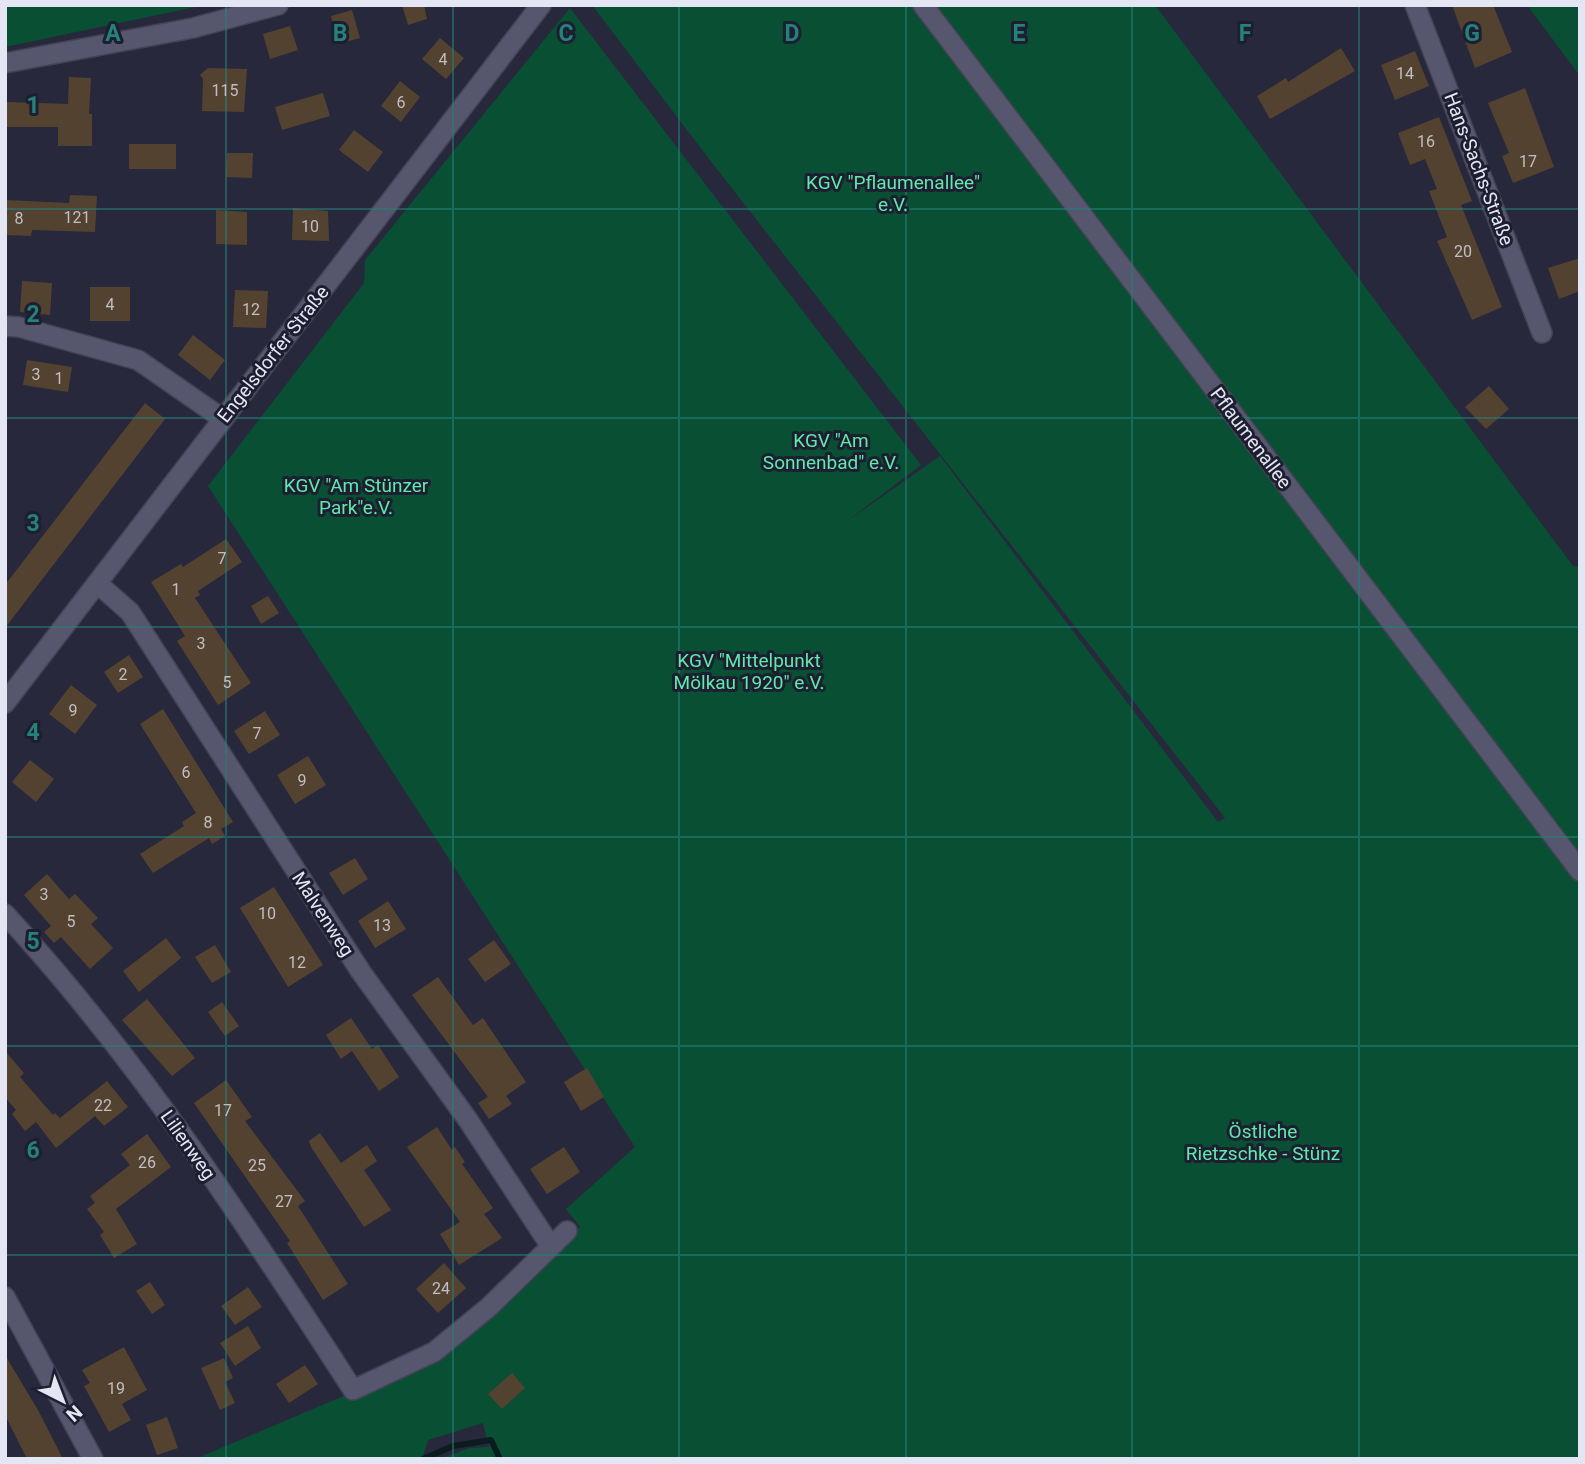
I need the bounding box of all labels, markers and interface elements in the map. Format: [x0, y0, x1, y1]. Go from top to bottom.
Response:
text: A [105, 20, 121, 47]
text: B [333, 20, 347, 47]
text: C [558, 20, 574, 47]
text: D [785, 20, 799, 47]
text: E [1013, 20, 1026, 47]
text: F [1239, 20, 1252, 47]
text: G [1464, 20, 1480, 47]
house number: 4 [439, 50, 448, 69]
house number: 14 [1396, 64, 1414, 83]
house number: 115 [212, 81, 238, 100]
street label: Hans-Sachs-Straße [1439, 89, 1519, 249]
text: 1 [26, 92, 40, 119]
house number: 6 [397, 93, 406, 112]
house number: 16 [1417, 132, 1435, 151]
house number: 17 [1519, 152, 1537, 171]
park label: KGV "Pflaumenallee" e.V. [806, 171, 980, 216]
house number: 121 [64, 208, 90, 227]
house number: 8 [15, 209, 24, 228]
house number: 10 [301, 217, 319, 236]
house number: 20 [1454, 242, 1472, 261]
street label: Engelsdorfer Straße [212, 281, 334, 427]
house number: 4 [106, 295, 115, 314]
house number: 12 [242, 300, 260, 319]
text: 2 [26, 301, 40, 328]
house number: 3 [32, 365, 41, 384]
house number: 1 [55, 369, 64, 388]
street label: Pflaumenallee [1206, 383, 1296, 493]
park label: KGV "Am Sonnenbad" e.V. [763, 429, 899, 474]
park label: KGV "Am Stünzer Park"e.V. [284, 474, 429, 519]
text: 3 [26, 510, 40, 537]
house number: 7 [218, 549, 227, 568]
house number: 1 [172, 580, 181, 599]
house number: 3 [197, 634, 206, 653]
park label: KGV "Mittelpunkt Mölkau 1920" e.V. [674, 649, 824, 694]
house number: 2 [119, 665, 128, 684]
house number: 5 [223, 673, 232, 692]
house number: 9 [69, 701, 78, 720]
text: 4 [26, 719, 40, 746]
house number: 7 [253, 724, 262, 743]
house number: 6 [182, 763, 191, 782]
house number: 9 [298, 771, 307, 790]
house number: 8 [204, 813, 213, 832]
street label: Malvenweg [287, 867, 359, 961]
house number: 3 [40, 885, 49, 904]
house number: 10 [258, 904, 276, 923]
house number: 5 [67, 912, 76, 931]
house number: 13 [373, 916, 391, 935]
text: 5 [26, 928, 40, 955]
house number: 12 [288, 953, 306, 972]
house number: 22 [94, 1096, 112, 1115]
house number: 17 [214, 1101, 232, 1120]
street label: Lilienweg [156, 1106, 220, 1184]
park label: Östliche Rietzschke - Stünz [1186, 1120, 1340, 1165]
text: 6 [26, 1137, 40, 1164]
house number: 26 [138, 1153, 156, 1172]
house number: 25 [248, 1156, 266, 1175]
house number: 27 [275, 1192, 293, 1211]
house number: 24 [432, 1279, 450, 1298]
north arrow [28, 1366, 98, 1436]
house number: 19 [107, 1379, 125, 1398]
text: N [61, 1400, 87, 1426]

